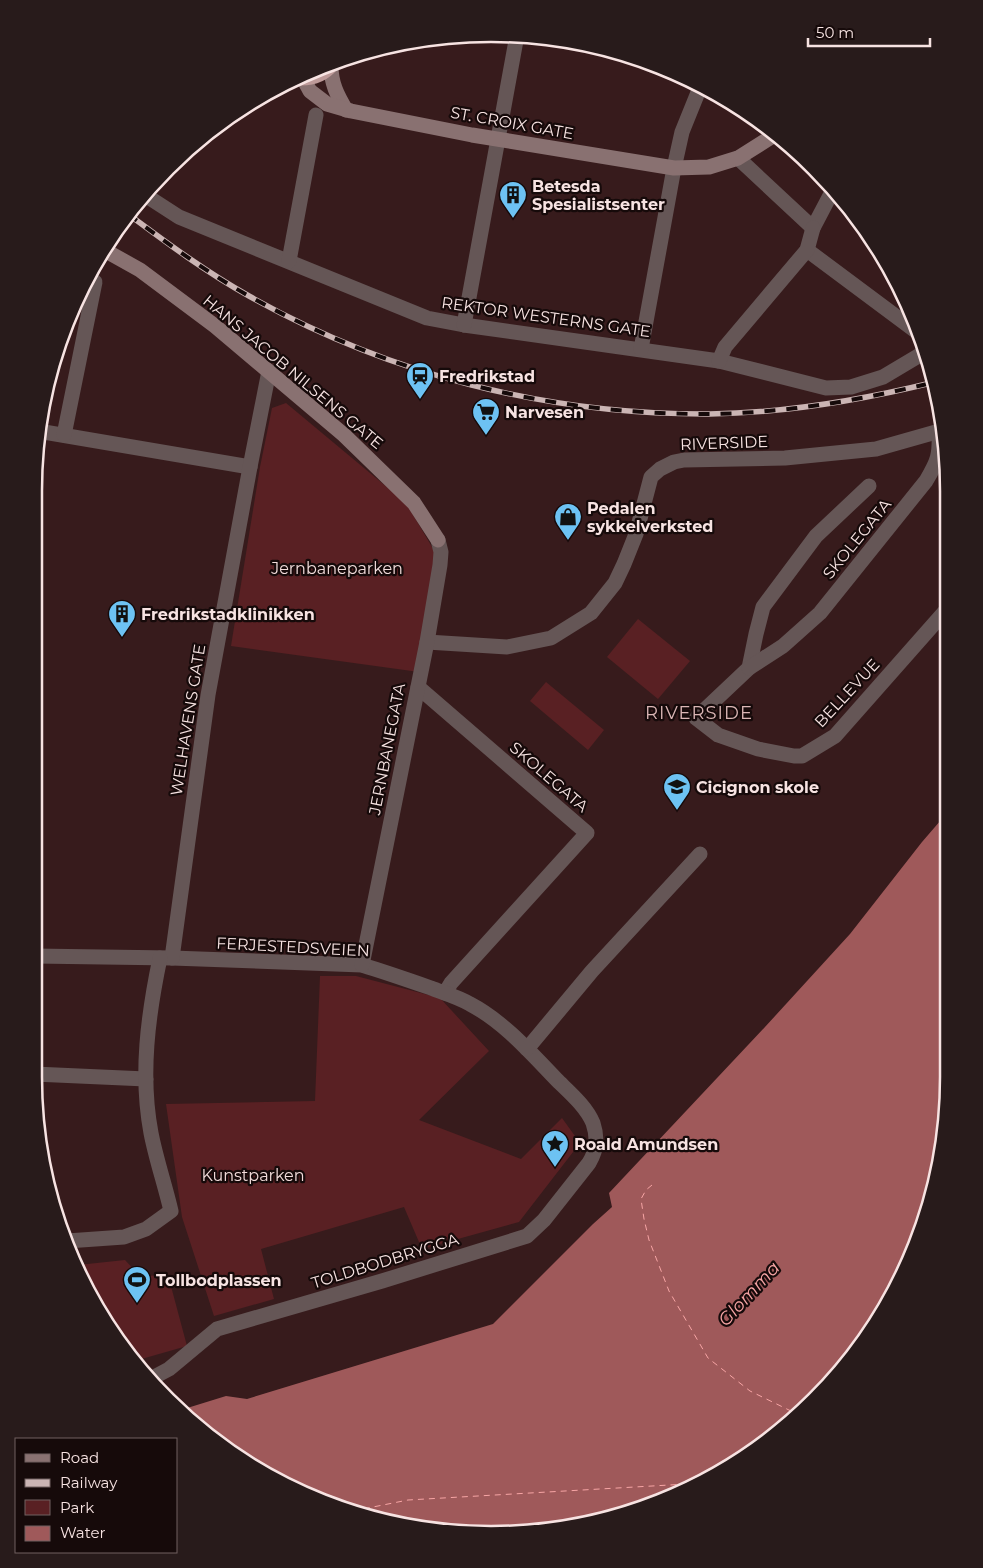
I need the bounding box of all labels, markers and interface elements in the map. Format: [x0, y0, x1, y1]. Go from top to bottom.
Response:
scale bar [808, 15, 930, 47]
text: 50 m [816, 23, 854, 42]
street label: ST. CROIX GATE [449, 103, 575, 143]
place label: Betesda Spesialistsenter [532, 177, 665, 214]
building icon: Betesda Spesialistsenter [498, 180, 528, 219]
street label: HANS JACOB NILSENS GATE [199, 291, 387, 453]
street label: REKTOR WESTERNS GATE [440, 293, 652, 341]
station icon: Fredrikstad [405, 361, 435, 400]
place label: Fredrikstad [439, 367, 535, 386]
supermarket icon: Narvesen [471, 397, 501, 436]
place label: Narvesen [505, 403, 584, 422]
street label: RIVERSIDE [680, 432, 768, 454]
street label: SKOLEGATA [819, 495, 895, 583]
place label: Pedalen sykkelverksted [587, 499, 713, 536]
shop icon: Pedalen sykkelverksted [553, 502, 583, 541]
park label: Jernbaneparken [270, 559, 403, 578]
building icon: Fredrikstadklinikken [107, 599, 137, 638]
place label: Fredrikstadklinikken [141, 605, 315, 624]
street label: WELHAVENS GATE [167, 643, 209, 797]
street label: BELLEVUE [810, 655, 884, 731]
street label: JERNBANEGATA [365, 681, 409, 817]
district label: RIVERSIDE [645, 702, 753, 724]
street label: SKOLEGATA [506, 738, 592, 816]
school or university icon: Cicignon skole [662, 772, 692, 811]
place label: Cicignon skole [696, 778, 819, 797]
street label: FERJESTEDSVEIEN [216, 933, 370, 961]
place icon: Roald Amundsen [540, 1129, 570, 1168]
place label: Roald Amundsen [574, 1135, 718, 1154]
park label: Kunstparken [201, 1166, 305, 1185]
street label: TOLDBODBRYGGA [309, 1229, 462, 1292]
water label: Glomma [714, 1257, 784, 1331]
sports icon: Tollbodplassen [122, 1265, 152, 1304]
place label: Tollbodplassen [156, 1271, 282, 1290]
legend [15, 1438, 178, 1553]
text: Road [60, 1448, 99, 1467]
text: Railway [60, 1473, 118, 1492]
text: Park [60, 1498, 94, 1517]
text: Water [60, 1523, 106, 1542]

